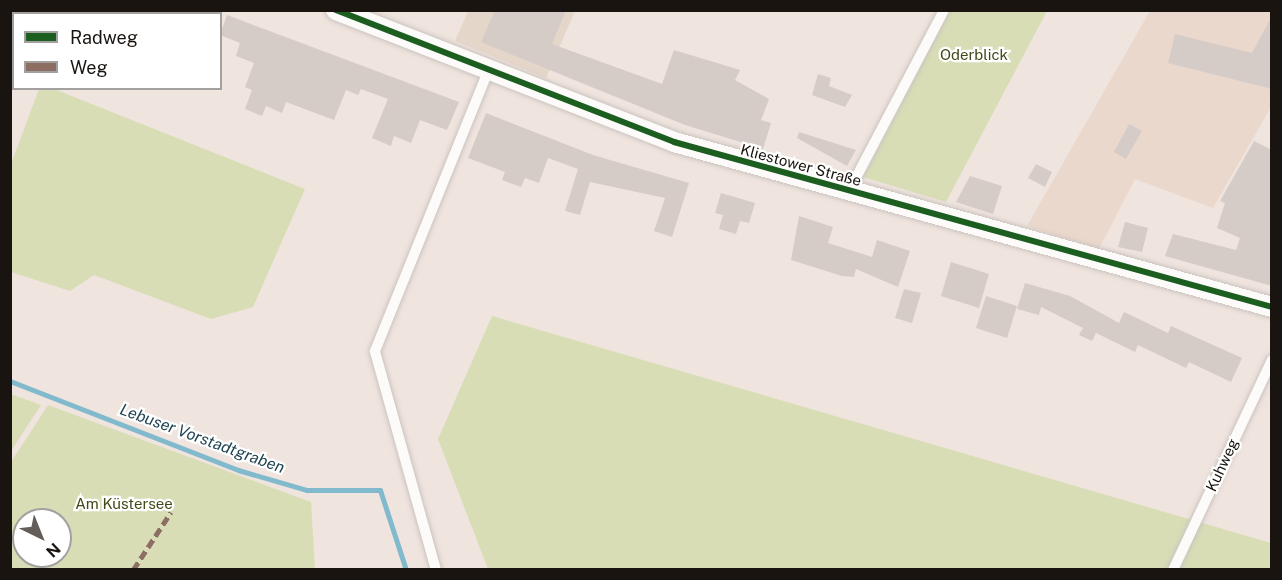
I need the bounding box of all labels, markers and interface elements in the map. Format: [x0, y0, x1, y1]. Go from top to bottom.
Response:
legend [12, 12, 222, 90]
text: Radweg [70, 27, 138, 48]
park label: Oderblick [940, 46, 1008, 64]
text: Weg [70, 57, 108, 78]
street label: Kliestower Straße [738, 140, 864, 190]
water label: Lebuser Vorstadtgraben [117, 400, 287, 478]
street label: Kuhweg [1202, 436, 1242, 494]
park label: Am Küstersee [75, 495, 173, 513]
north arrow [12, 508, 72, 568]
text: N [42, 539, 64, 561]

